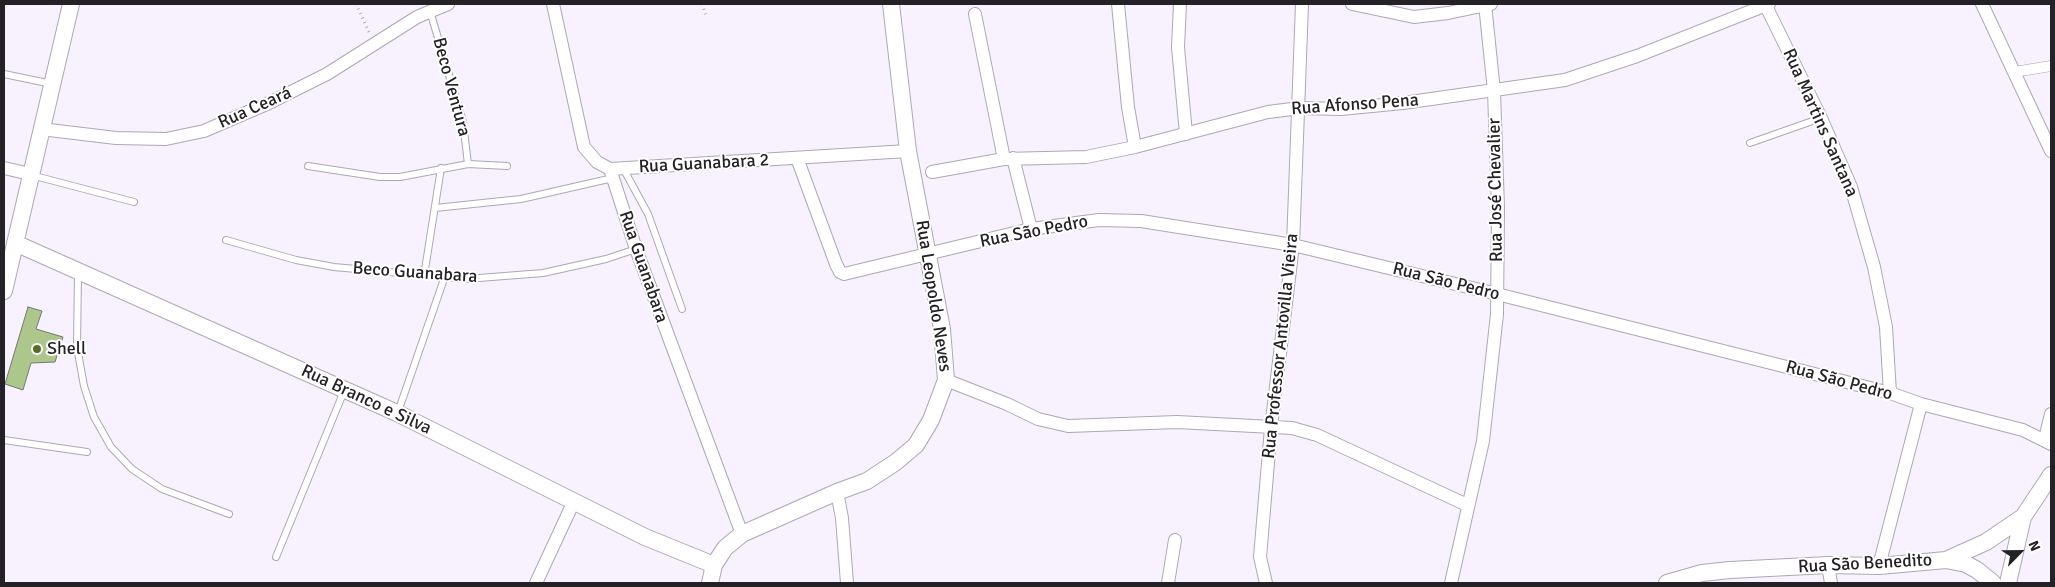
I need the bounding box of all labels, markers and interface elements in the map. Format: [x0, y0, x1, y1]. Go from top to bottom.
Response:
street label: Beco Ventura [427, 35, 475, 139]
street label: Rua Martins Santana [1778, 45, 1862, 201]
street label: Rua Ceará [215, 82, 295, 134]
street label: Rua Afonso Pena [1290, 90, 1420, 120]
street label: Rua José Chevalier [1484, 118, 1508, 262]
street label: Rua Guanabara 2 [638, 150, 770, 178]
street label: Rua Guanabara [614, 208, 672, 326]
street label: Rua São Pedro [978, 211, 1090, 253]
street label: Rua Leopoldo Neves [910, 219, 956, 373]
street label: Rua Professor Antovilla Vieira [1258, 232, 1304, 460]
street label: Beco Guanabara [352, 258, 478, 288]
street label: Rua São Pedro [1390, 258, 1502, 306]
place label: Shell [47, 338, 86, 360]
marker: Shell [31, 343, 43, 355]
street label: Rua São Pedro [1783, 356, 1895, 406]
street label: Rua Branco e Silva [297, 360, 435, 440]
north arrow [1995, 527, 2045, 577]
text: N [2025, 538, 2044, 554]
street label: Rua São Benedito [1797, 550, 1933, 578]

